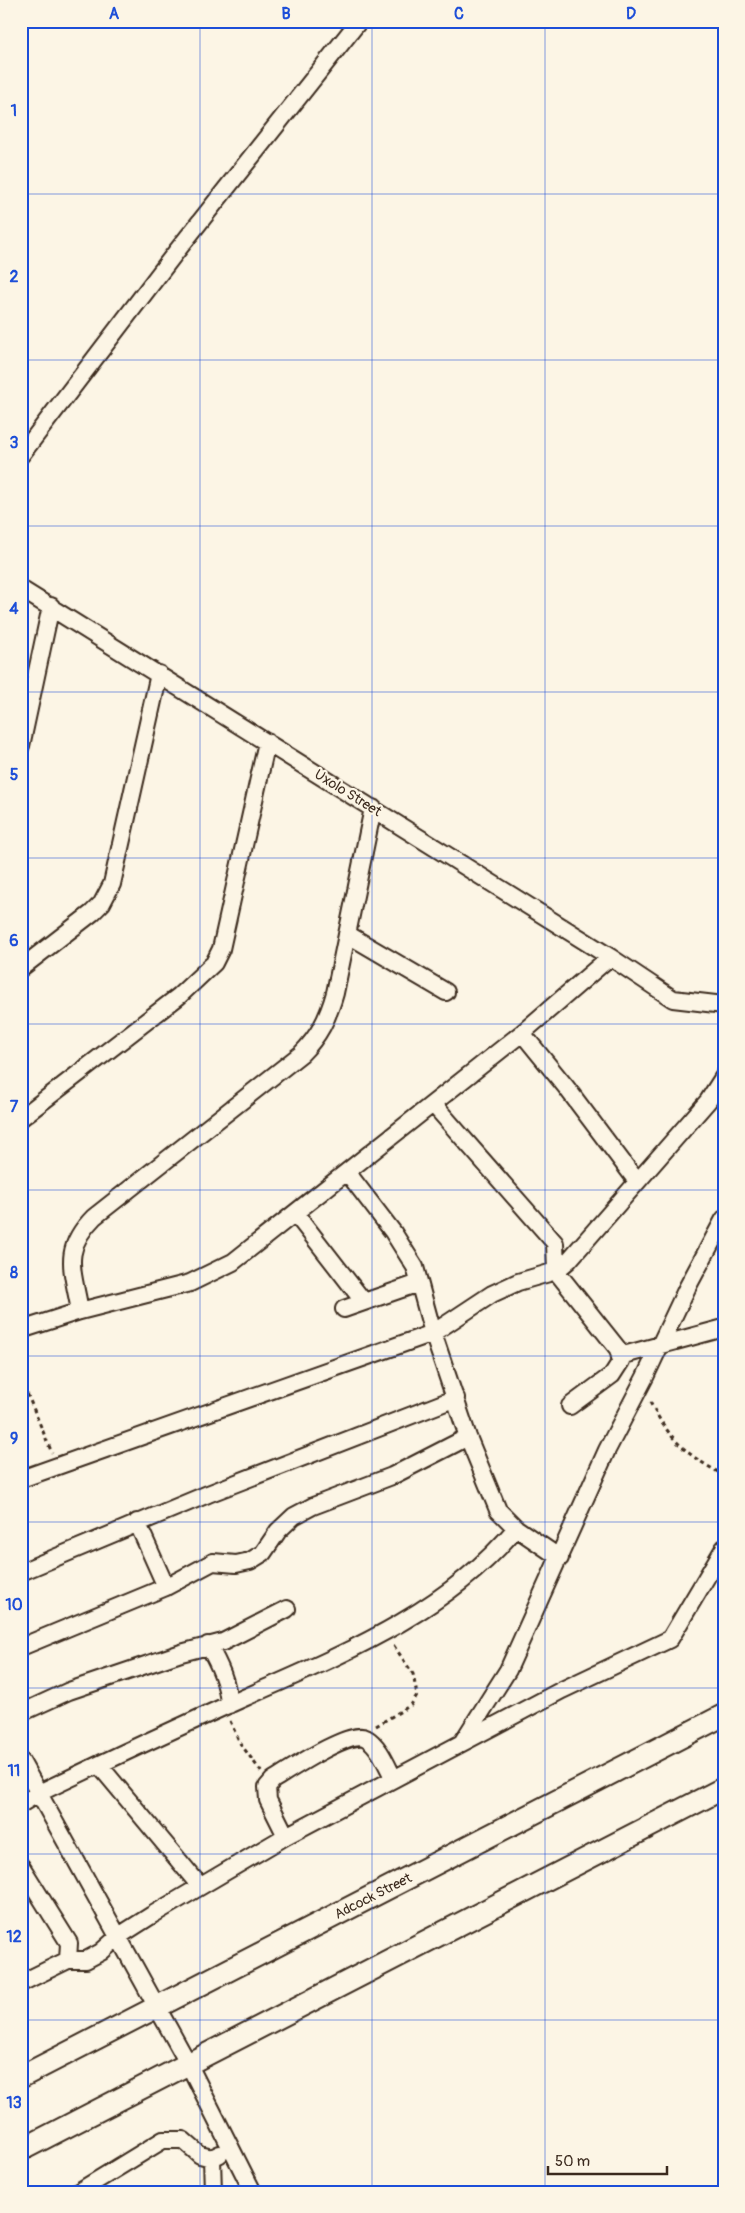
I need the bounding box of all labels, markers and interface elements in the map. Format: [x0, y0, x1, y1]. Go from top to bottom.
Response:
text: A [109, 4, 120, 24]
text: B [281, 4, 291, 24]
text: C [454, 4, 464, 24]
text: D [626, 4, 636, 24]
text: 1 [11, 101, 17, 121]
text: 2 [10, 267, 19, 287]
text: 3 [10, 433, 19, 453]
text: 4 [9, 599, 19, 619]
text: 5 [10, 765, 19, 785]
street label: Uxolo Street [311, 766, 385, 820]
text: 6 [9, 931, 19, 951]
text: 7 [10, 1097, 19, 1117]
text: 8 [10, 1263, 18, 1283]
text: 9 [10, 1429, 18, 1449]
text: 10 [5, 1595, 23, 1615]
text: 11 [8, 1761, 20, 1781]
street label: Adcock Street [331, 1869, 415, 1923]
text: 12 [6, 1927, 22, 1947]
text: 13 [6, 2093, 22, 2113]
scale bar [548, 2143, 666, 2175]
text: 50 m [555, 2152, 590, 2171]

